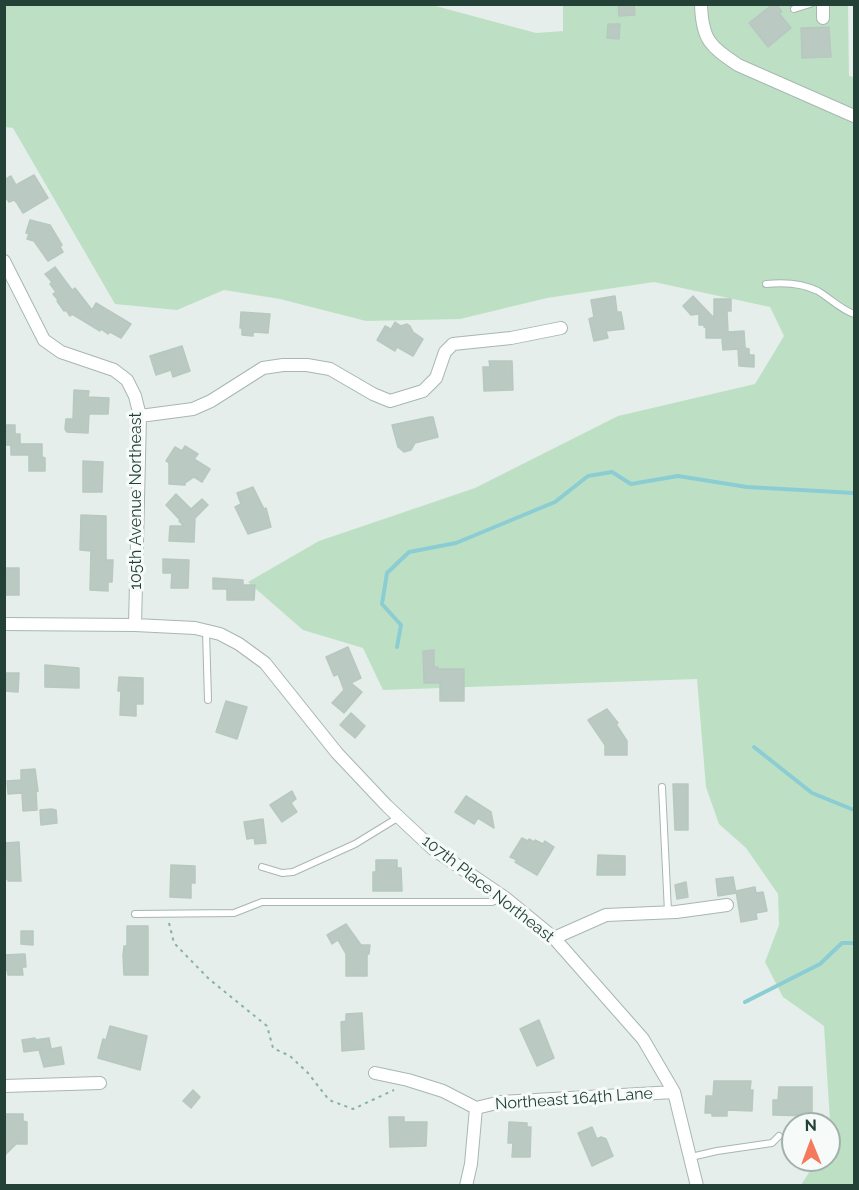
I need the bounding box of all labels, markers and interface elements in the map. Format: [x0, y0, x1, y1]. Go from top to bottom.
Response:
street label: 105th Avenue Northeast [126, 412, 146, 590]
street label: 107th Place Northeast [418, 831, 558, 947]
street label: Northeast 164th Lane [494, 1084, 654, 1114]
north arrow [781, 1112, 841, 1172]
text: N [804, 1116, 817, 1135]

